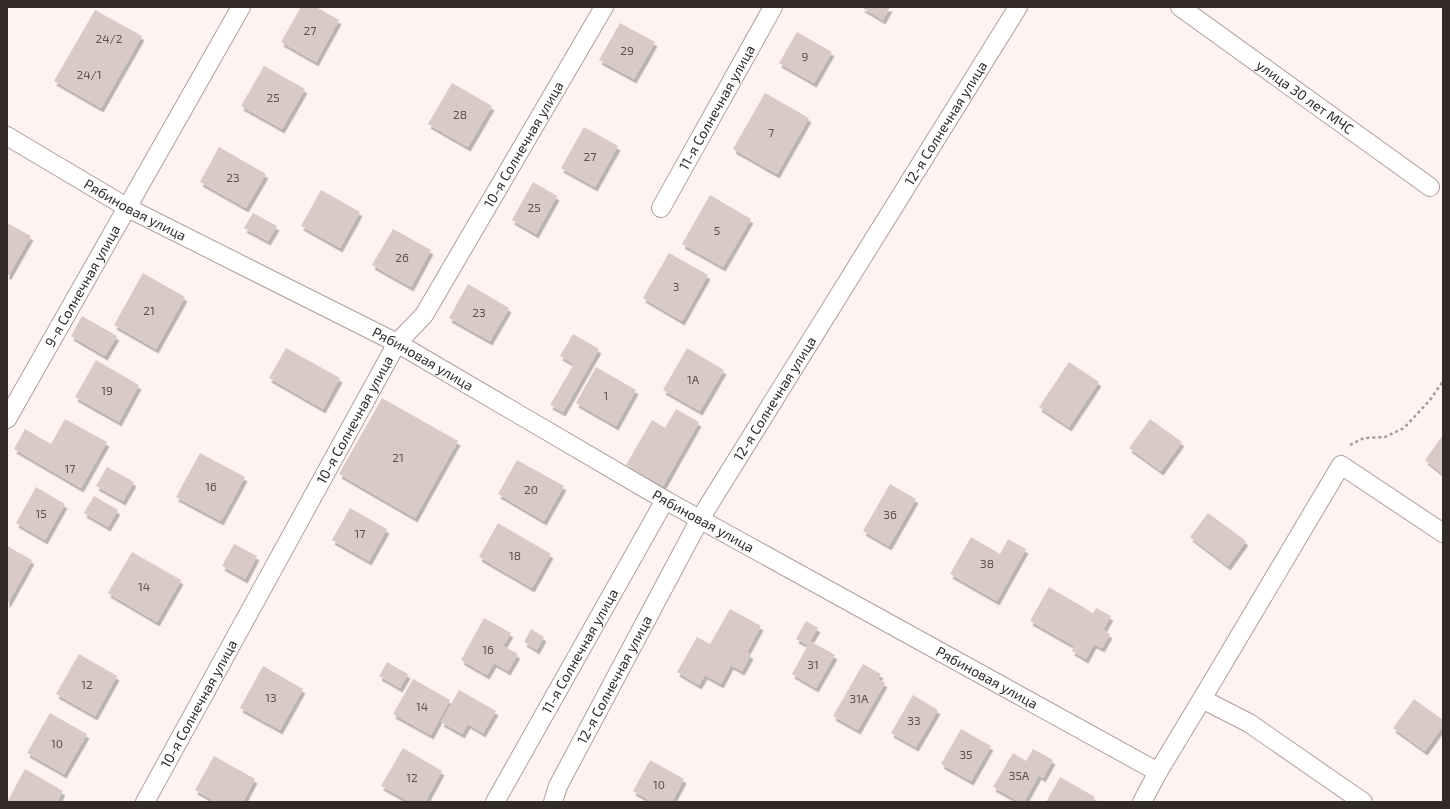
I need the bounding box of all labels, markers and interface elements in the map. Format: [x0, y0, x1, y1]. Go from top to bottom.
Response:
house number: 27 [304, 23, 316, 37]
house number: 24/2 [95, 31, 123, 45]
street label: 11-я Солнечная улица [675, 42, 758, 173]
house number: 29 [620, 43, 634, 57]
house number: 9 [802, 49, 809, 63]
street label: улица 30 лет МЧС [1253, 56, 1357, 137]
street label: 12-я Солнечная улица [900, 58, 990, 188]
house number: 24/1 [76, 67, 102, 81]
street label: 10-я Солнечная улица [480, 78, 567, 211]
house number: 25 [266, 90, 280, 104]
house number: 28 [453, 107, 467, 121]
house number: 7 [768, 125, 774, 139]
house number: 27 [584, 149, 596, 163]
house number: 23 [226, 170, 240, 184]
street label: Рябиновая улица [81, 175, 189, 244]
house number: 25 [527, 200, 541, 214]
street label: 9-я Солнечная улица [41, 222, 124, 350]
house number: 5 [714, 223, 720, 237]
house number: 26 [395, 250, 409, 264]
house number: 3 [673, 279, 679, 293]
house number: 21 [143, 303, 155, 317]
house number: 23 [472, 305, 486, 319]
street label: Рябиновая улица [370, 323, 477, 394]
street label: 12-я Солнечная улица [729, 333, 819, 464]
street label: 10-я Солнечная улица [312, 353, 396, 487]
house number: 1А [687, 372, 700, 386]
house number: 19 [101, 383, 113, 397]
house number: 1 [604, 388, 608, 402]
house number: 21 [392, 450, 404, 464]
house number: 17 [65, 461, 75, 475]
house number: 16 [205, 479, 217, 493]
house number: 20 [524, 482, 538, 496]
street label: Рябиновая улица [650, 486, 757, 556]
house number: 15 [35, 506, 47, 520]
house number: 36 [883, 507, 897, 521]
house number: 17 [355, 526, 365, 540]
house number: 18 [509, 548, 521, 562]
house number: 38 [980, 556, 994, 570]
house number: 14 [138, 579, 150, 593]
street label: 11-я Солнечная улица [537, 585, 621, 717]
street label: 12-я Солнечная улица [573, 612, 655, 747]
street label: 10-я Солнечная улица [156, 637, 240, 771]
house number: 16 [482, 642, 494, 656]
street label: Рябиновая улица [933, 642, 1041, 712]
house number: 31 [807, 657, 819, 671]
house number: 12 [81, 677, 93, 691]
house number: 13 [265, 690, 277, 704]
house number: 31А [850, 691, 869, 705]
house number: 14 [416, 699, 428, 713]
house number: 33 [907, 713, 921, 727]
house number: 10 [51, 736, 63, 750]
house number: 35 [959, 747, 973, 761]
house number: 35А [1009, 768, 1030, 782]
house number: 12 [406, 770, 418, 784]
house number: 10 [653, 777, 665, 791]

